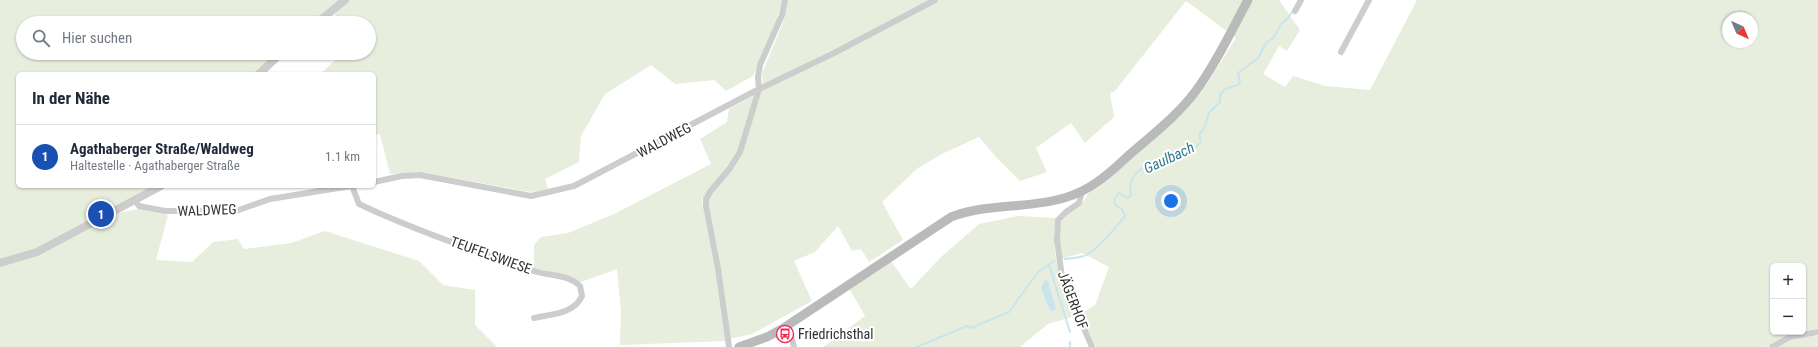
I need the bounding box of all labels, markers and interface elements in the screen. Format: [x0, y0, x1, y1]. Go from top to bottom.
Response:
north arrow [1722, 12, 1758, 48]
search box [16, 16, 376, 60]
icon: search [30, 27, 52, 49]
text: Hier suchen [62, 29, 132, 47]
text: In der Nähe [32, 88, 110, 108]
street label: WALDWEG [634, 119, 694, 161]
water label: Gaulbach [1141, 138, 1197, 178]
text: Agathaberger Straße/Waldweg [70, 140, 254, 158]
text: 1 [42, 149, 48, 164]
text: 1.1 km [325, 149, 360, 164]
text: Haltestelle · Agathaberger Straße [70, 158, 240, 173]
your location [1161, 191, 1181, 211]
pin: 1 [88, 199, 114, 229]
street label: WALDWEG [177, 201, 237, 219]
street label: TEUFELSWIESE [448, 233, 534, 277]
map controls [1770, 263, 1806, 335]
button: + [1770, 263, 1806, 299]
street label: JÄGERHOF [1055, 269, 1092, 332]
button: − [1770, 299, 1806, 335]
bus stop icon: Friedrichsthal [775, 324, 795, 344]
place label: Friedrichsthal [798, 326, 873, 342]

